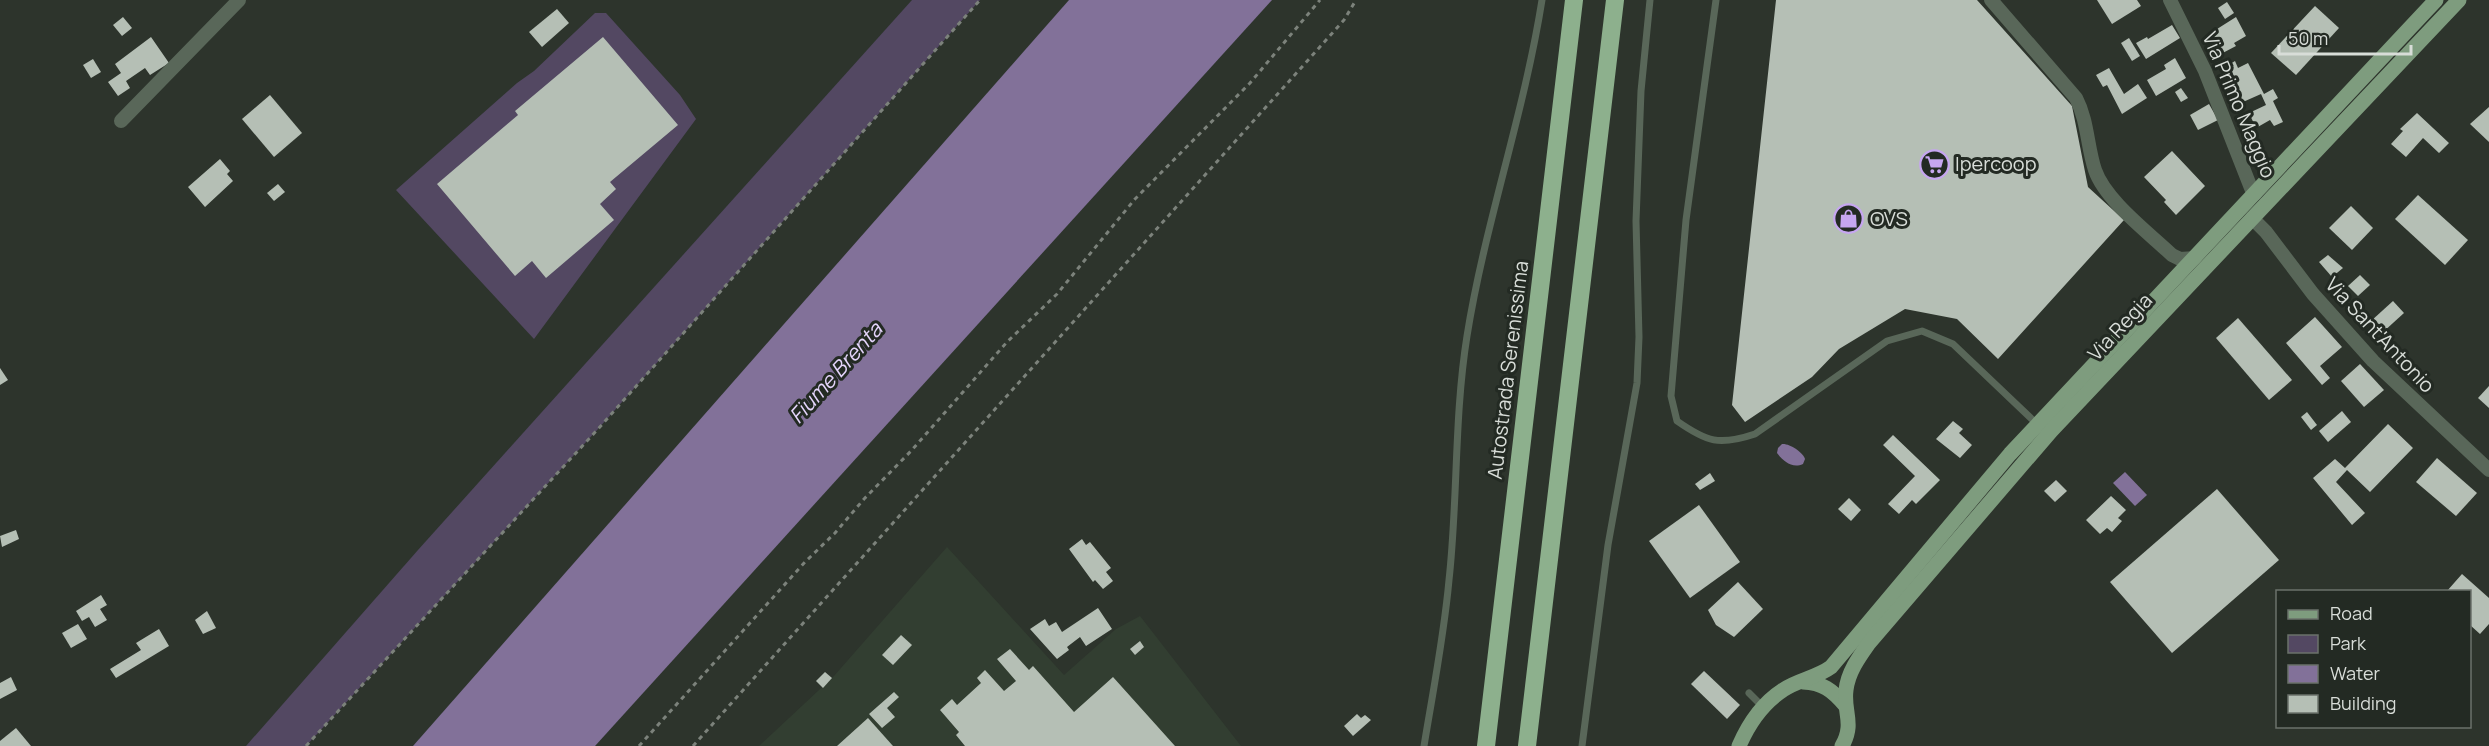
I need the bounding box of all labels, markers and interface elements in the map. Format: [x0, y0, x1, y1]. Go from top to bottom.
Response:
scale bar [2279, 18, 2411, 56]
text: 50 m [2288, 26, 2328, 50]
street label: Via Primo Maggio [2197, 28, 2282, 182]
supermarket icon: Ipercoop [1918, 148, 1950, 180]
place label: Ipercoop [1955, 150, 2037, 177]
shop icon: OVS [1833, 203, 1865, 235]
place label: OVS [1870, 205, 1908, 232]
street label: Autostrada Serenissima [1481, 259, 1534, 481]
street label: Via Sant'Antonio [2320, 271, 2441, 398]
street label: Via Regia [2081, 287, 2158, 366]
water label: Fiume Brenta [782, 315, 889, 429]
legend [2276, 590, 2471, 728]
text: Road [2330, 601, 2373, 625]
text: Park [2330, 631, 2367, 655]
text: Water [2330, 661, 2380, 685]
text: Building [2330, 691, 2396, 715]

